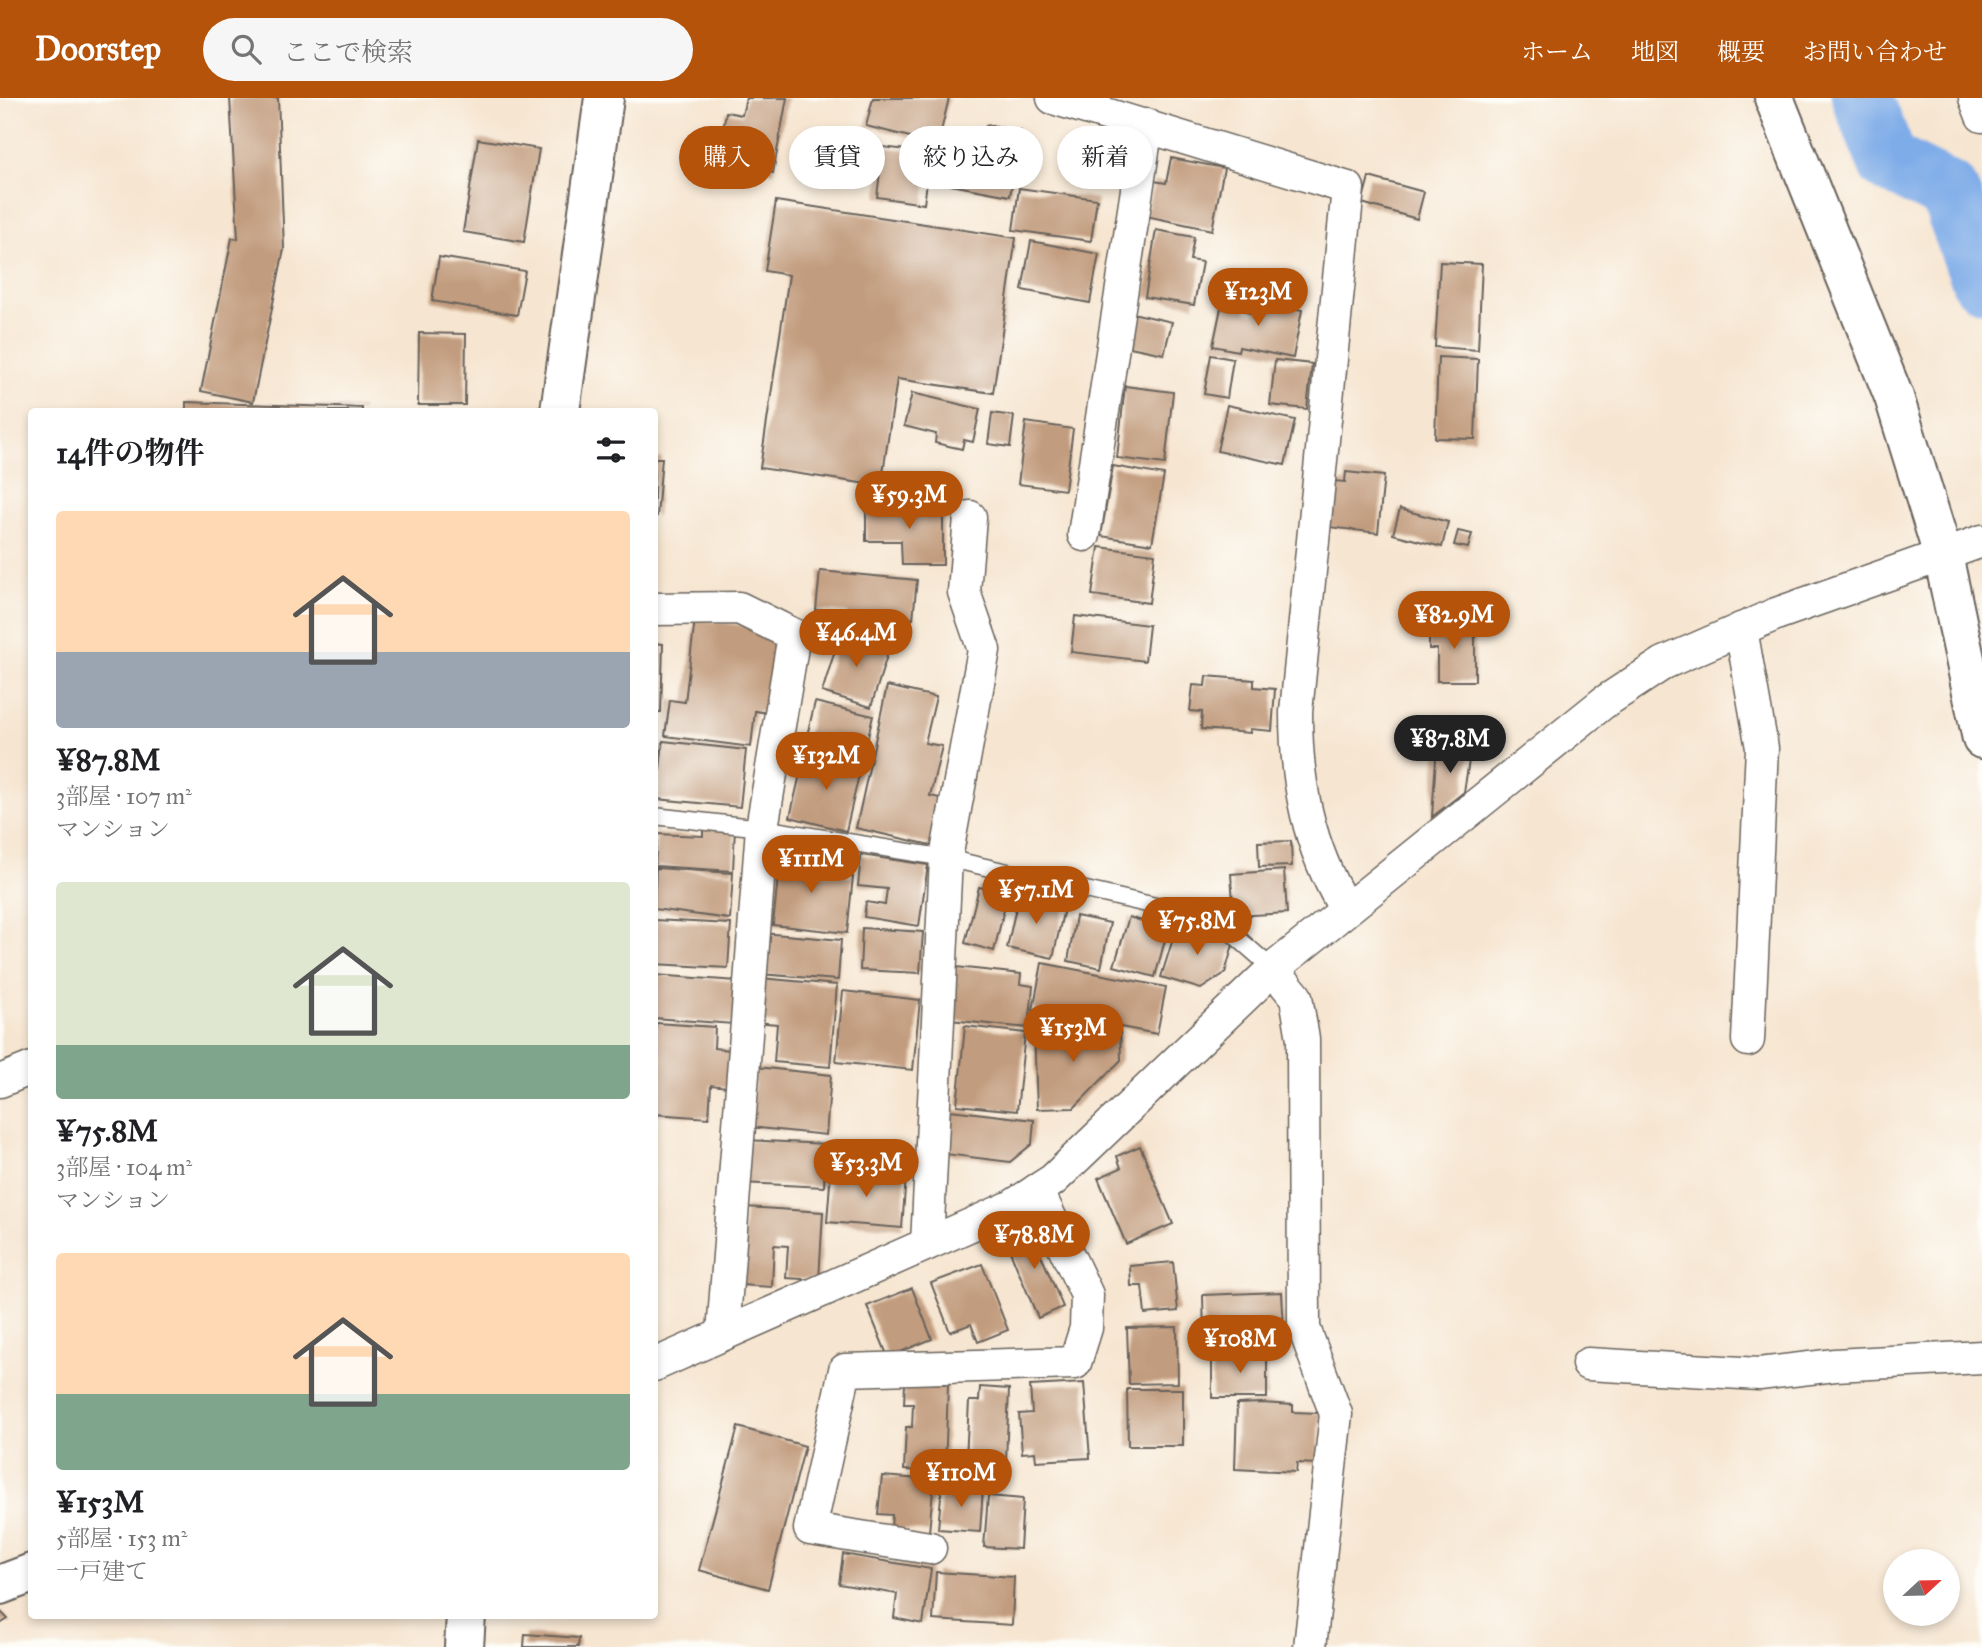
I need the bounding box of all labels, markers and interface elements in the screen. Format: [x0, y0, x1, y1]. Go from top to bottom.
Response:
search box [203, 18, 693, 81]
text: Doorstep [35, 29, 161, 69]
icon: search [227, 30, 265, 68]
text: ここで検索 [283, 36, 413, 68]
text: ホーム [1521, 37, 1593, 67]
text: 地図 [1631, 37, 1679, 67]
text: 概要 [1717, 37, 1765, 67]
text: お問い合わせ [1803, 37, 1947, 67]
chip: 購入 [679, 126, 775, 189]
chip: 賃貸 [789, 126, 885, 189]
chip: 絞り込み [899, 126, 1043, 189]
chip: 新着 [1057, 126, 1153, 189]
pin: ¥123M [1209, 268, 1307, 328]
text: ¥123M [1224, 277, 1292, 305]
icon: filters [592, 431, 630, 469]
text: 14件の物件 [56, 435, 205, 471]
pin: ¥59.3M [852, 472, 966, 531]
text: ¥59.3M [871, 480, 947, 508]
icon: home [280, 557, 406, 683]
pin: ¥82.9M [1397, 592, 1511, 651]
text: ¥82.9M [1414, 600, 1494, 628]
pin: ¥46.4M [799, 610, 913, 669]
text: ¥46.4M [815, 618, 897, 646]
pin: ¥87.8M [1393, 716, 1507, 775]
text: ¥87.8M [1410, 724, 1490, 752]
pin: ¥132M [777, 732, 875, 792]
text: ¥132M [792, 741, 860, 769]
text: ¥87.8M [56, 742, 160, 778]
text: 3部屋 · 107 m² [56, 782, 192, 810]
text: マンション [56, 815, 170, 843]
pin: ¥111M [762, 836, 860, 895]
text: ¥111M [778, 844, 844, 872]
pin: ¥57.1M [979, 866, 1093, 926]
text: ¥57.1M [998, 875, 1074, 903]
pin: ¥75.8M [1140, 898, 1254, 957]
text: ¥75.8M [1158, 906, 1236, 934]
icon: home [280, 928, 406, 1054]
pin: ¥153M [1024, 1004, 1122, 1064]
text: ¥153M [1039, 1013, 1107, 1041]
text: ¥75.8M [56, 1113, 158, 1149]
pin: ¥53.3M [809, 1140, 923, 1199]
text: ¥53.3M [830, 1148, 902, 1176]
text: 3部屋 · 104 m² [56, 1153, 192, 1181]
text: マンション [56, 1186, 170, 1214]
pin: ¥78.8M [977, 1212, 1091, 1271]
text: ¥78.8M [994, 1220, 1074, 1248]
icon: home [280, 1299, 406, 1425]
pin: ¥108M [1191, 1316, 1289, 1375]
text: ¥108M [1203, 1324, 1277, 1352]
pin: ¥110M [912, 1450, 1010, 1509]
text: ¥110M [926, 1458, 996, 1486]
text: ¥153M [56, 1484, 144, 1520]
text: 5部屋 · 153 m² [56, 1524, 187, 1552]
north arrow [1883, 1549, 1960, 1626]
map controls [1883, 1549, 1960, 1626]
text: 一戸建て [56, 1557, 148, 1585]

